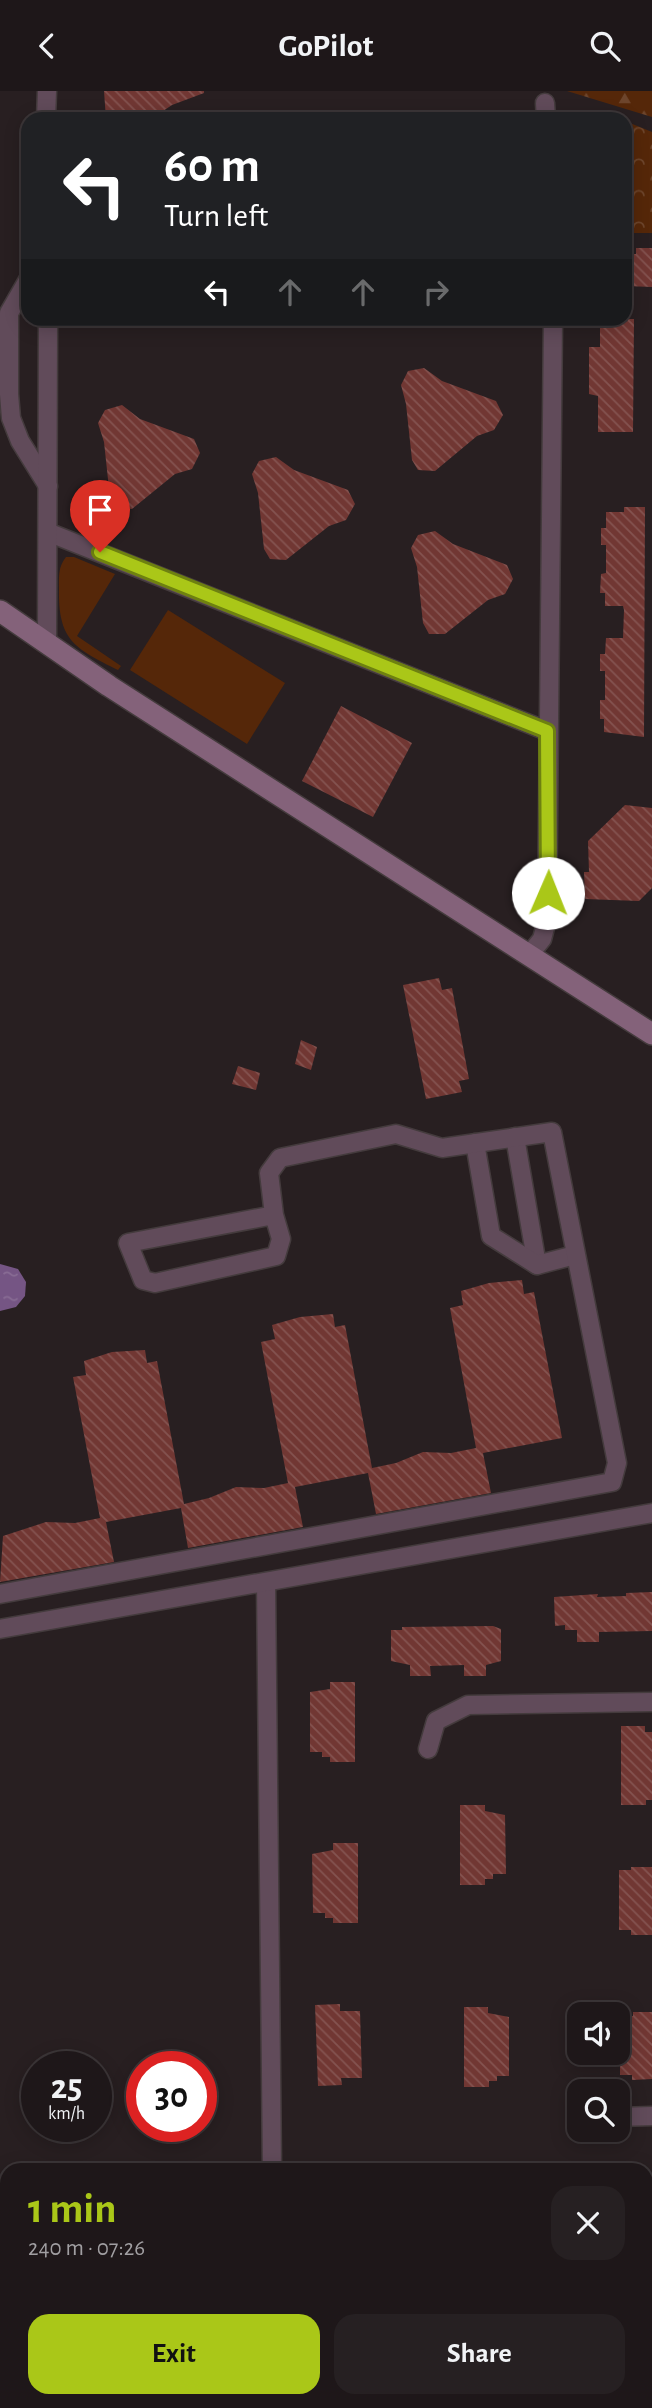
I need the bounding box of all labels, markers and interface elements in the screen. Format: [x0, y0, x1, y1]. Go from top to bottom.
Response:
icon: back [28, 27, 66, 65]
icon: search [586, 27, 624, 65]
text: GoPilot [279, 30, 373, 62]
icon: left [49, 140, 140, 231]
text: 60 m [164, 142, 260, 191]
text: Turn left [164, 200, 268, 232]
icon: left [198, 273, 236, 311]
icon: ahead [271, 273, 309, 311]
icon: ahead [344, 273, 382, 311]
icon: right [417, 273, 455, 311]
pin [70, 480, 130, 552]
icon: arrive [81, 491, 119, 529]
position arrow [511, 856, 585, 930]
map controls [567, 2002, 630, 2142]
button: sound [567, 2002, 630, 2065]
speed limit sign: 30 [126, 2051, 217, 2142]
text: 25 [51, 2070, 82, 2105]
button: search [567, 2079, 630, 2142]
text: km/h [48, 2105, 85, 2123]
button: close [551, 2186, 625, 2260]
text: 1 min [28, 2188, 117, 2230]
text: 240 m · 07:26 [28, 2237, 145, 2260]
button: Exit [28, 2314, 320, 2394]
button: Share [334, 2314, 625, 2394]

